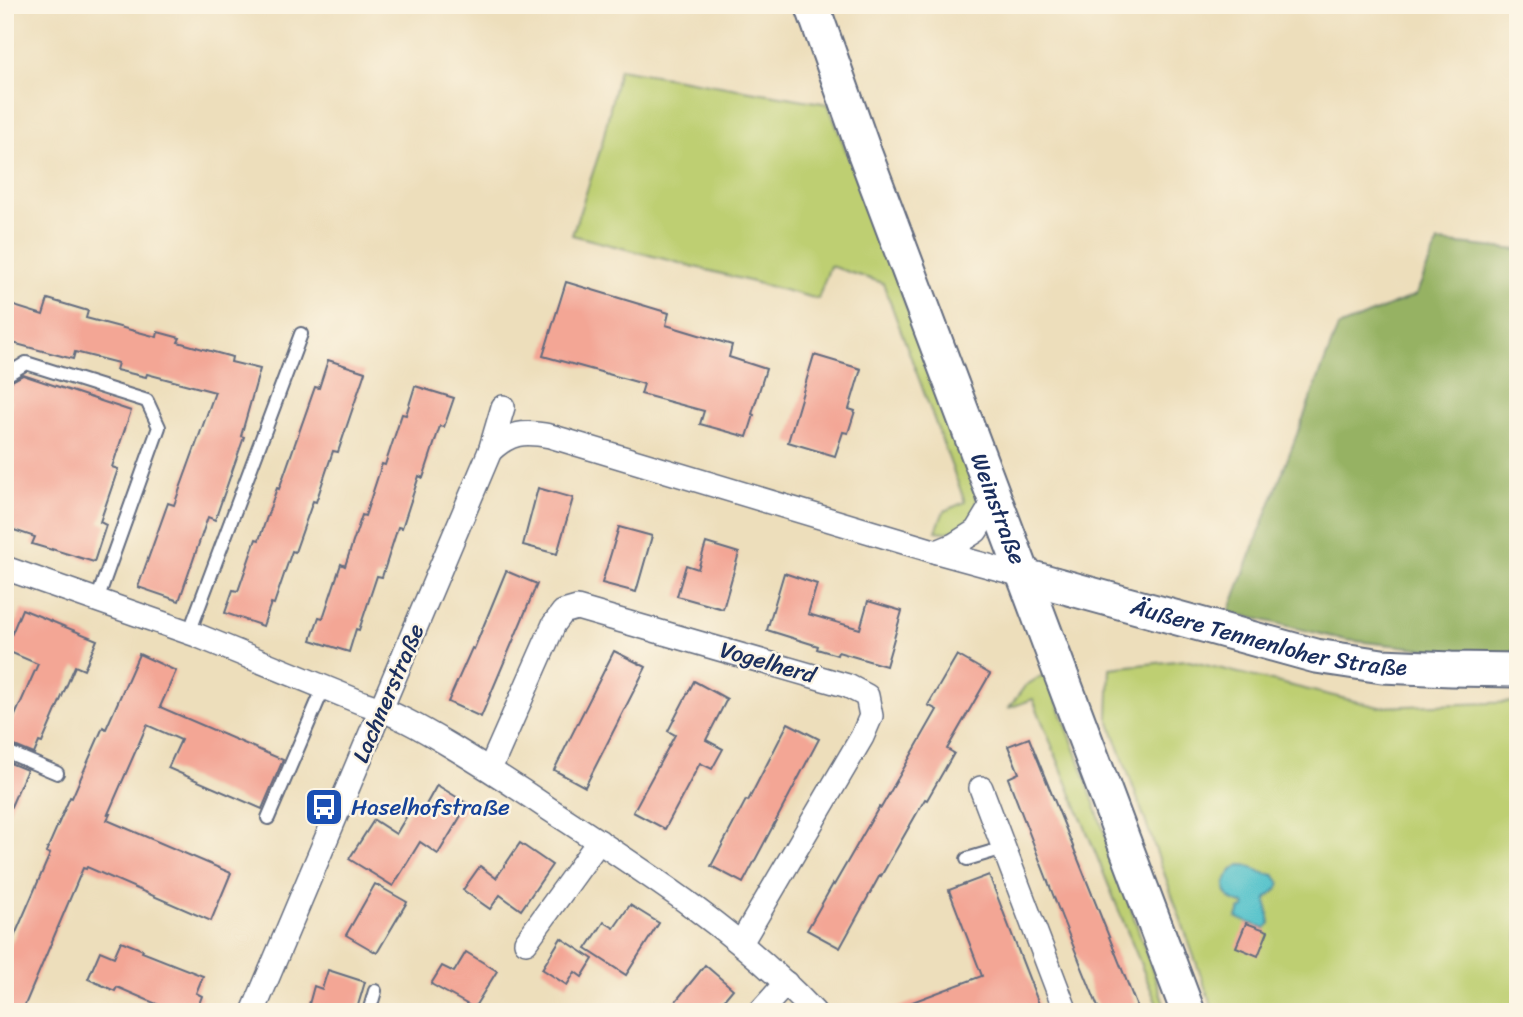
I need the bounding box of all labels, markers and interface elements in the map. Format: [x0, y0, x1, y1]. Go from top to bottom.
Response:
street label: Weinstraße [958, 447, 1038, 571]
street label: Äußere Tennenloher Straße [1125, 586, 1408, 688]
street label: Lachnerstraße [341, 617, 436, 769]
street label: Vogelherd [715, 629, 822, 696]
bus stop icon: Haselhofstraße [303, 786, 345, 828]
place label: Haselhofstraße [351, 787, 510, 828]

